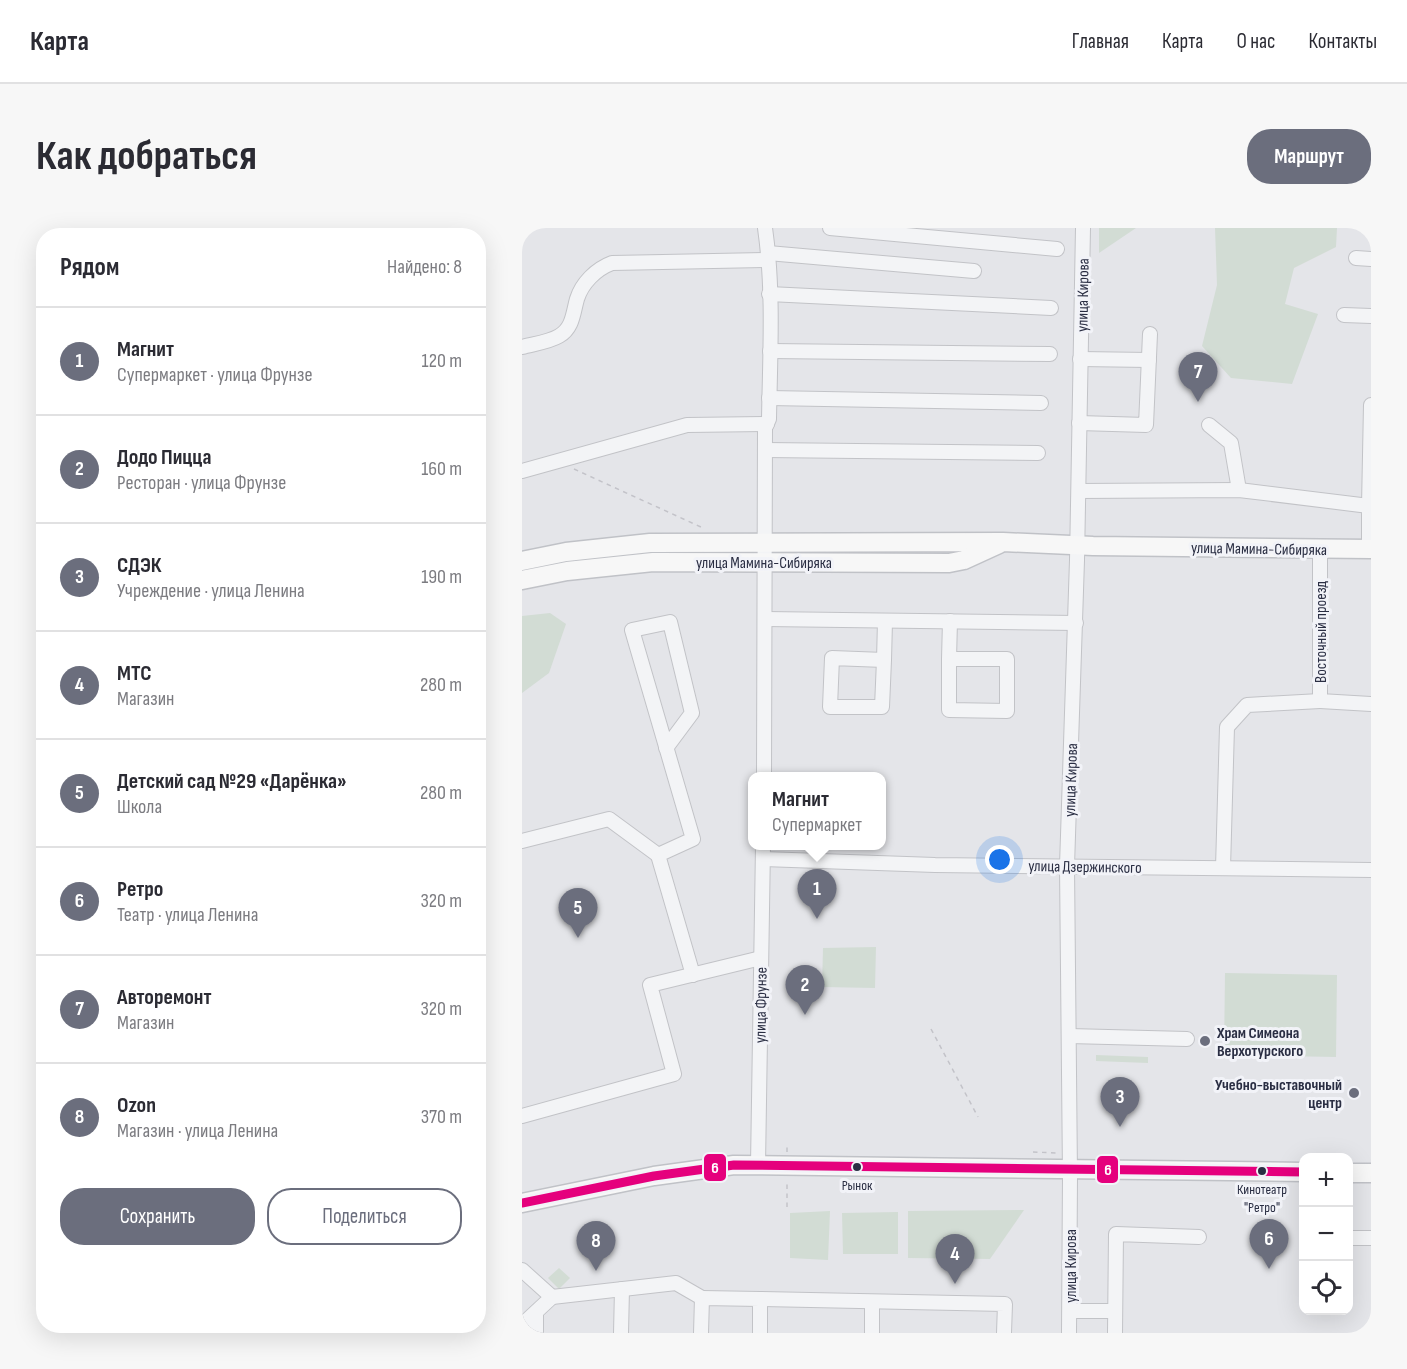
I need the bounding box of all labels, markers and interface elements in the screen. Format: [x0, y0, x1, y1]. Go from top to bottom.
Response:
text: Карта [30, 25, 89, 58]
text: Главная [1072, 29, 1129, 54]
text: Карта [1162, 29, 1203, 54]
text: О нас [1236, 29, 1275, 54]
text: Контакты [1308, 29, 1377, 54]
button: Маршрут [1247, 129, 1371, 184]
text: Как добраться [36, 131, 257, 182]
text: Рядом [60, 252, 119, 283]
text: Найдено: 8 [387, 255, 462, 279]
street label: улица Кирова [1073, 258, 1094, 332]
text: Магнит [117, 336, 174, 363]
text: 1 [76, 349, 83, 373]
text: 120 m [422, 349, 462, 373]
pin: 7 [1178, 352, 1218, 402]
text: Супермаркет · улица Фрунзе [117, 363, 312, 387]
text: Додо Пицца [117, 444, 211, 471]
text: 2 [75, 457, 84, 481]
text: 160 m [421, 457, 462, 481]
text: Ресторан · улица Фрунзе [117, 471, 286, 495]
street label: улица Мамина-Сибиряка [1191, 539, 1327, 560]
text: СДЭК [117, 552, 162, 579]
street label: улица Мамина-Сибиряка [696, 554, 832, 573]
text: 3 [75, 565, 84, 589]
text: 190 m [421, 565, 462, 589]
text: Учреждение · улица Ленина [117, 579, 305, 603]
street label: Восточный проезд [1312, 581, 1331, 683]
text: МТС [117, 660, 151, 687]
text: 4 [75, 673, 84, 697]
text: 280 m [420, 673, 462, 697]
text: Магазин [117, 687, 174, 711]
street label: улица Кирова [1061, 743, 1082, 817]
text: Детский сад №29 «Дарёнка» [117, 768, 347, 795]
popup [748, 772, 886, 850]
text: 5 [75, 781, 84, 805]
text: 280 m [420, 781, 462, 805]
text: Магнит [772, 786, 829, 813]
text: Школа [117, 795, 162, 819]
text: Супермаркет [772, 813, 862, 837]
your location [985, 845, 1014, 874]
street label: улица Дзержинского [1028, 857, 1142, 878]
pin: 1 [798, 870, 836, 919]
text: Ретро [117, 876, 163, 903]
pin: 5 [558, 888, 598, 938]
text: 6 [75, 889, 84, 913]
text: 320 m [420, 889, 462, 913]
text: Театр · улица Ленина [117, 903, 258, 927]
pin: 2 [786, 966, 824, 1015]
street label: улица Фрунзе [751, 967, 772, 1043]
text: Авторемонт [117, 984, 211, 1011]
text: 7 [75, 997, 84, 1021]
text: 320 m [420, 997, 462, 1021]
text: Магазин [117, 1011, 174, 1035]
place label: Храм Симеона Верхотурского [1216, 1024, 1303, 1061]
marker: Храм Симеона Верхотурского [1198, 1034, 1212, 1048]
place label: Учебно-выставочный центр [1215, 1076, 1342, 1113]
pin: 3 [1100, 1078, 1140, 1127]
marker: Учебно-выставочный центр [1347, 1086, 1361, 1100]
text: Ozon [117, 1092, 156, 1119]
text: 8 [75, 1105, 84, 1129]
text: 370 m [421, 1105, 462, 1129]
text: Магазин · улица Ленина [117, 1119, 278, 1143]
line badge: 6 [703, 1153, 727, 1182]
map controls [1299, 1153, 1353, 1315]
button: + [1299, 1153, 1353, 1207]
line badge: 6 [1096, 1155, 1119, 1184]
text: 6 [711, 1159, 719, 1178]
marker: Рынок [851, 1161, 863, 1173]
text: 6 [1104, 1161, 1112, 1180]
marker: Кинотеатр "Ретро" [1256, 1165, 1268, 1177]
place label: Рынок [842, 1177, 873, 1194]
place label: Кинотеатр "Ретро" [1237, 1181, 1287, 1216]
button: Сохранить [60, 1188, 255, 1245]
button: Поделиться [267, 1188, 462, 1245]
button: − [1299, 1207, 1353, 1261]
pin: 6 [1250, 1220, 1288, 1269]
pin: 8 [576, 1222, 616, 1271]
street label: улица Кирова [1062, 1229, 1081, 1303]
pin: 4 [936, 1234, 974, 1284]
button: locate [1299, 1261, 1353, 1315]

